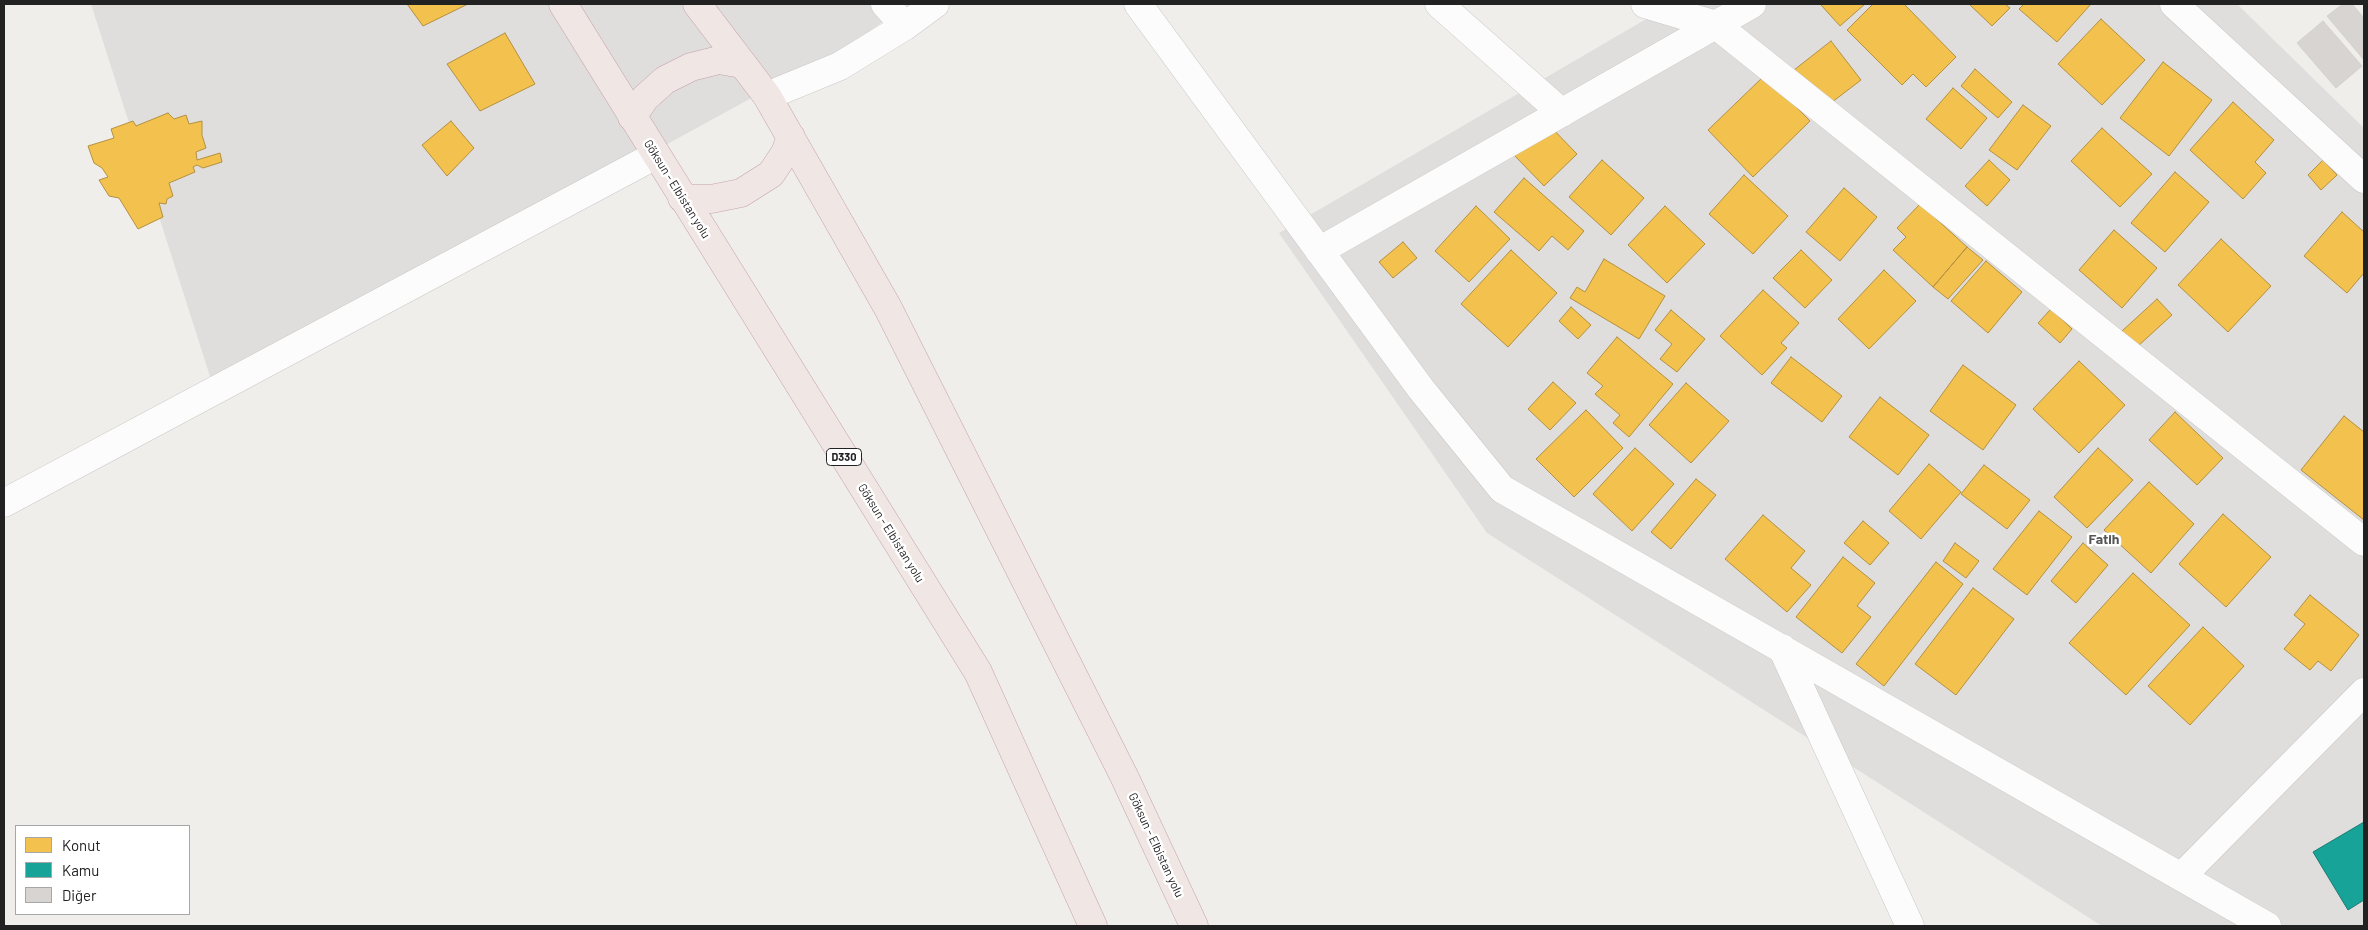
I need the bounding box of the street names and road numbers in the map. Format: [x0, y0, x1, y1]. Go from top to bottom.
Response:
street label: Göksun - Elbistan yolu [641, 137, 713, 241]
road number: D330 [826, 448, 862, 466]
street label: Göksun - Elbistan yolu [855, 481, 927, 585]
street label: Göksun - Elbistan yolu [1125, 790, 1187, 900]

